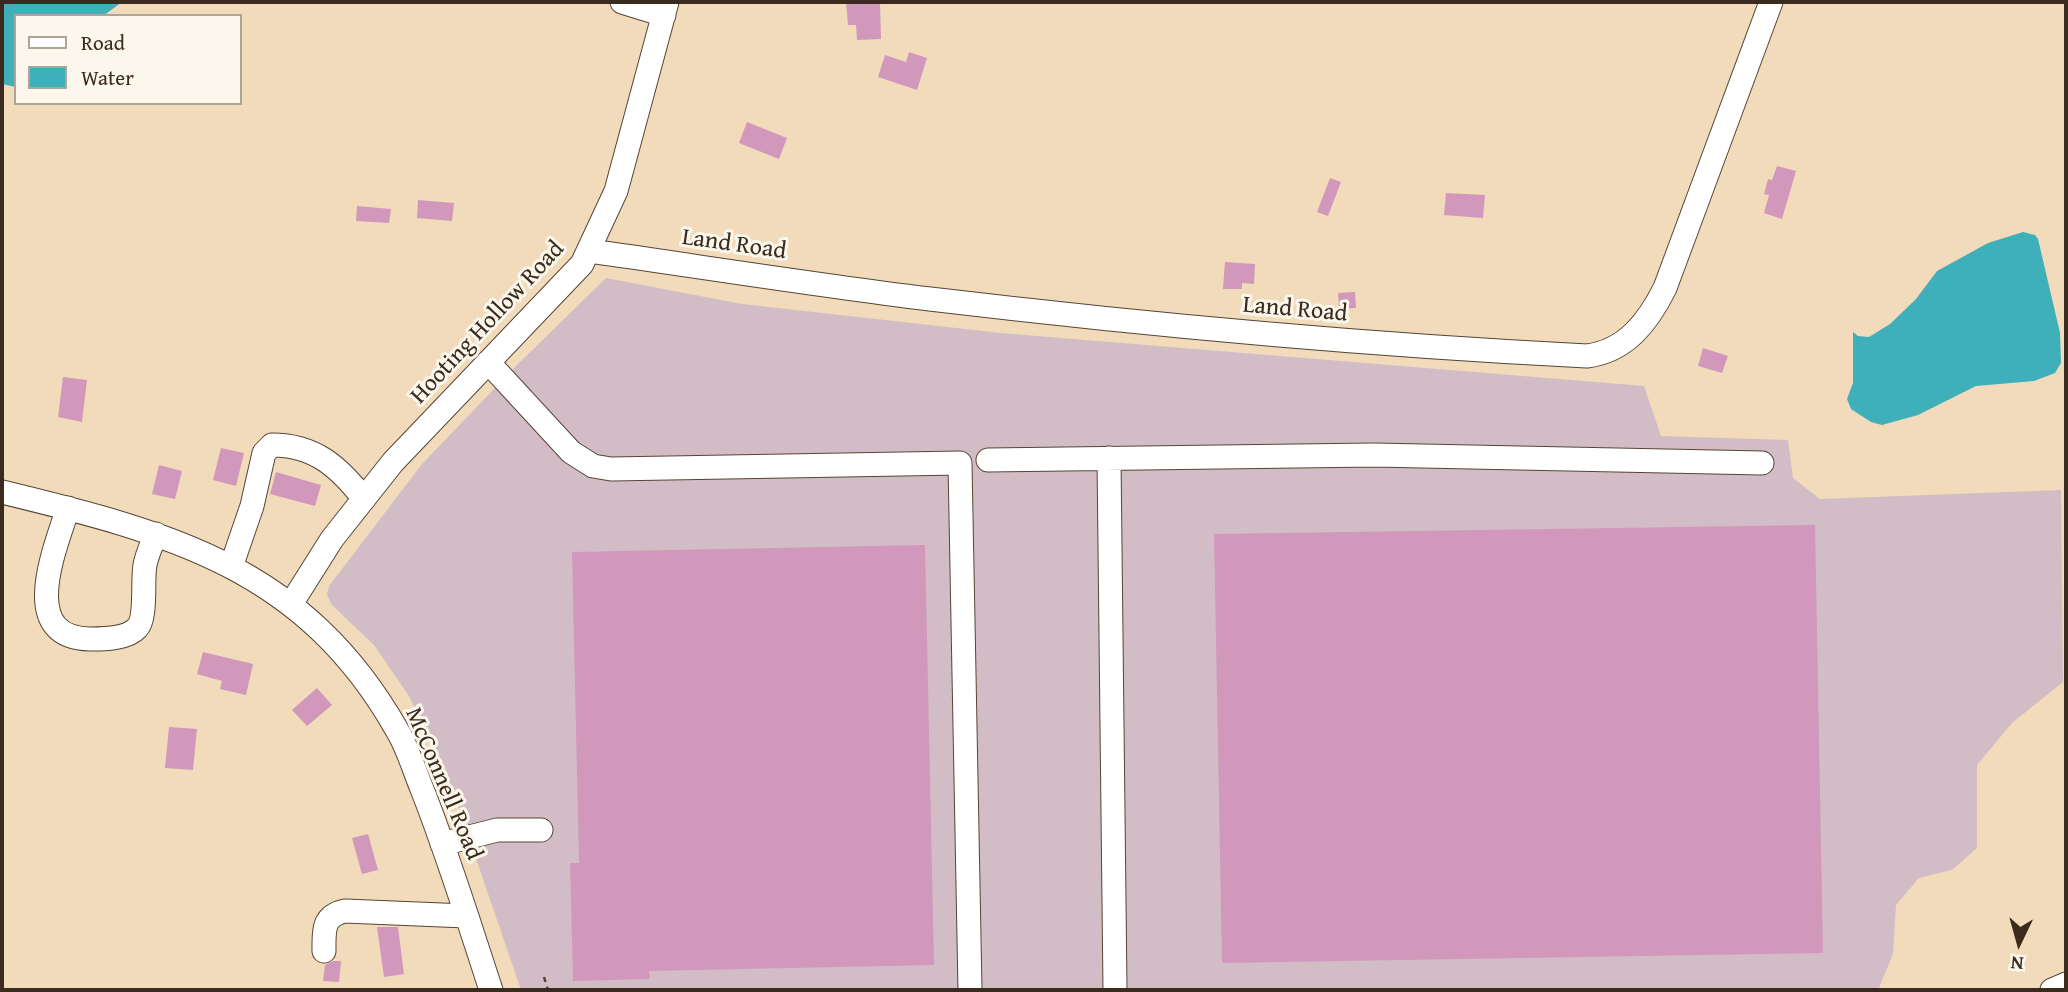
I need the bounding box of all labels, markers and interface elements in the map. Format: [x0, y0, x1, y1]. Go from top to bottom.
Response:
legend [14, 14, 242, 105]
text: Road [81, 27, 125, 58]
text: Water [81, 62, 134, 93]
street label: Land Road [680, 223, 788, 267]
street label: Hooting Hollow Road [405, 236, 571, 410]
street label: Land Road [1242, 291, 1348, 329]
street label: McConnell Road [398, 703, 488, 865]
north arrow [1984, 908, 2054, 978]
text: N [2010, 949, 2025, 978]

